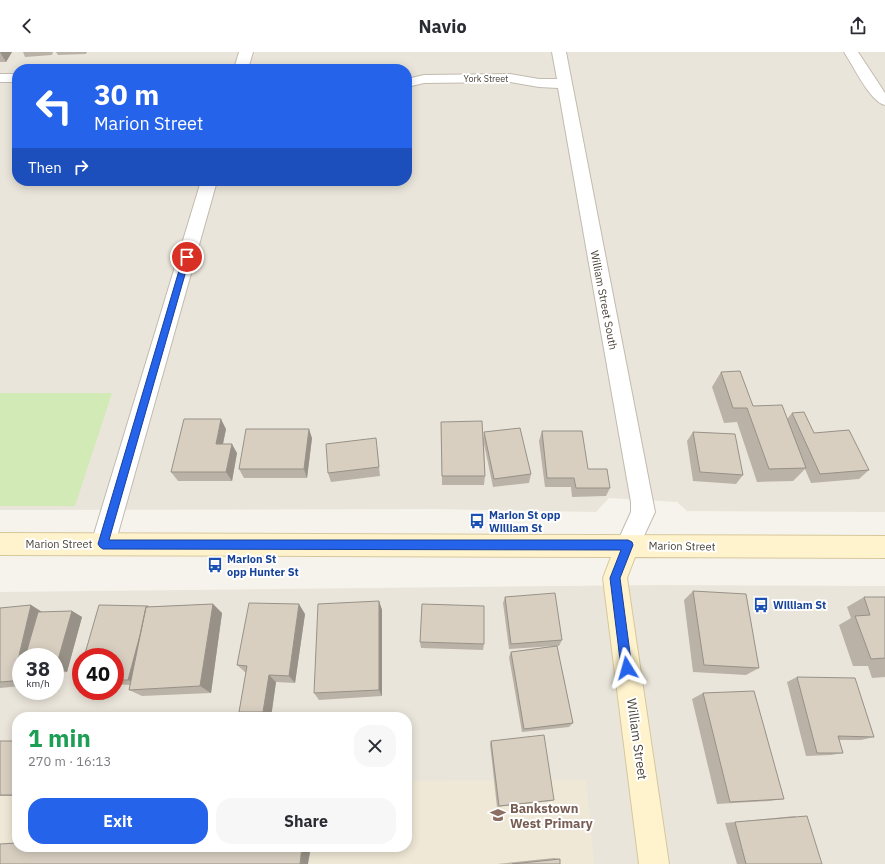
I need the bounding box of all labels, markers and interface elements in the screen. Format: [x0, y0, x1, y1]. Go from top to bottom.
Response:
icon: back [16, 15, 38, 37]
text: Navio [418, 15, 467, 38]
icon: share [847, 15, 869, 37]
street label: York Street [464, 73, 508, 84]
text: 30 m [94, 76, 159, 113]
icon: left [28, 80, 80, 132]
text: Marion Street [94, 112, 203, 135]
icon: right [70, 156, 92, 178]
text: Then [28, 158, 62, 177]
pin [170, 240, 204, 274]
icon: arrive [176, 246, 198, 268]
street label: William Street South [587, 249, 621, 351]
place label: Marion St opp William St [489, 508, 561, 535]
bus stop icon: Marion St opp William St [468, 512, 486, 530]
street label: Marion Street [26, 537, 93, 551]
street label: Marion Street [648, 538, 716, 554]
place label: Marion St opp Hunter St [227, 552, 299, 579]
bus stop icon: Marion St opp Hunter St [206, 556, 224, 574]
bus stop icon: William St [752, 596, 770, 614]
place label: William St [773, 598, 826, 612]
position arrow [606, 647, 648, 689]
speed limit sign: 40 [72, 648, 124, 700]
text: 38 [26, 655, 50, 682]
text: km/h [26, 677, 50, 690]
street label: William Street [623, 697, 651, 781]
text: 1 min [28, 722, 91, 754]
button: close [354, 725, 396, 767]
text: 270 m · 16:13 [28, 753, 111, 770]
button: Exit [28, 798, 208, 844]
button: Share [216, 798, 396, 844]
place label: Bankstown West Primary [510, 800, 593, 832]
school or university icon: Bankstown West Primary [489, 806, 507, 824]

